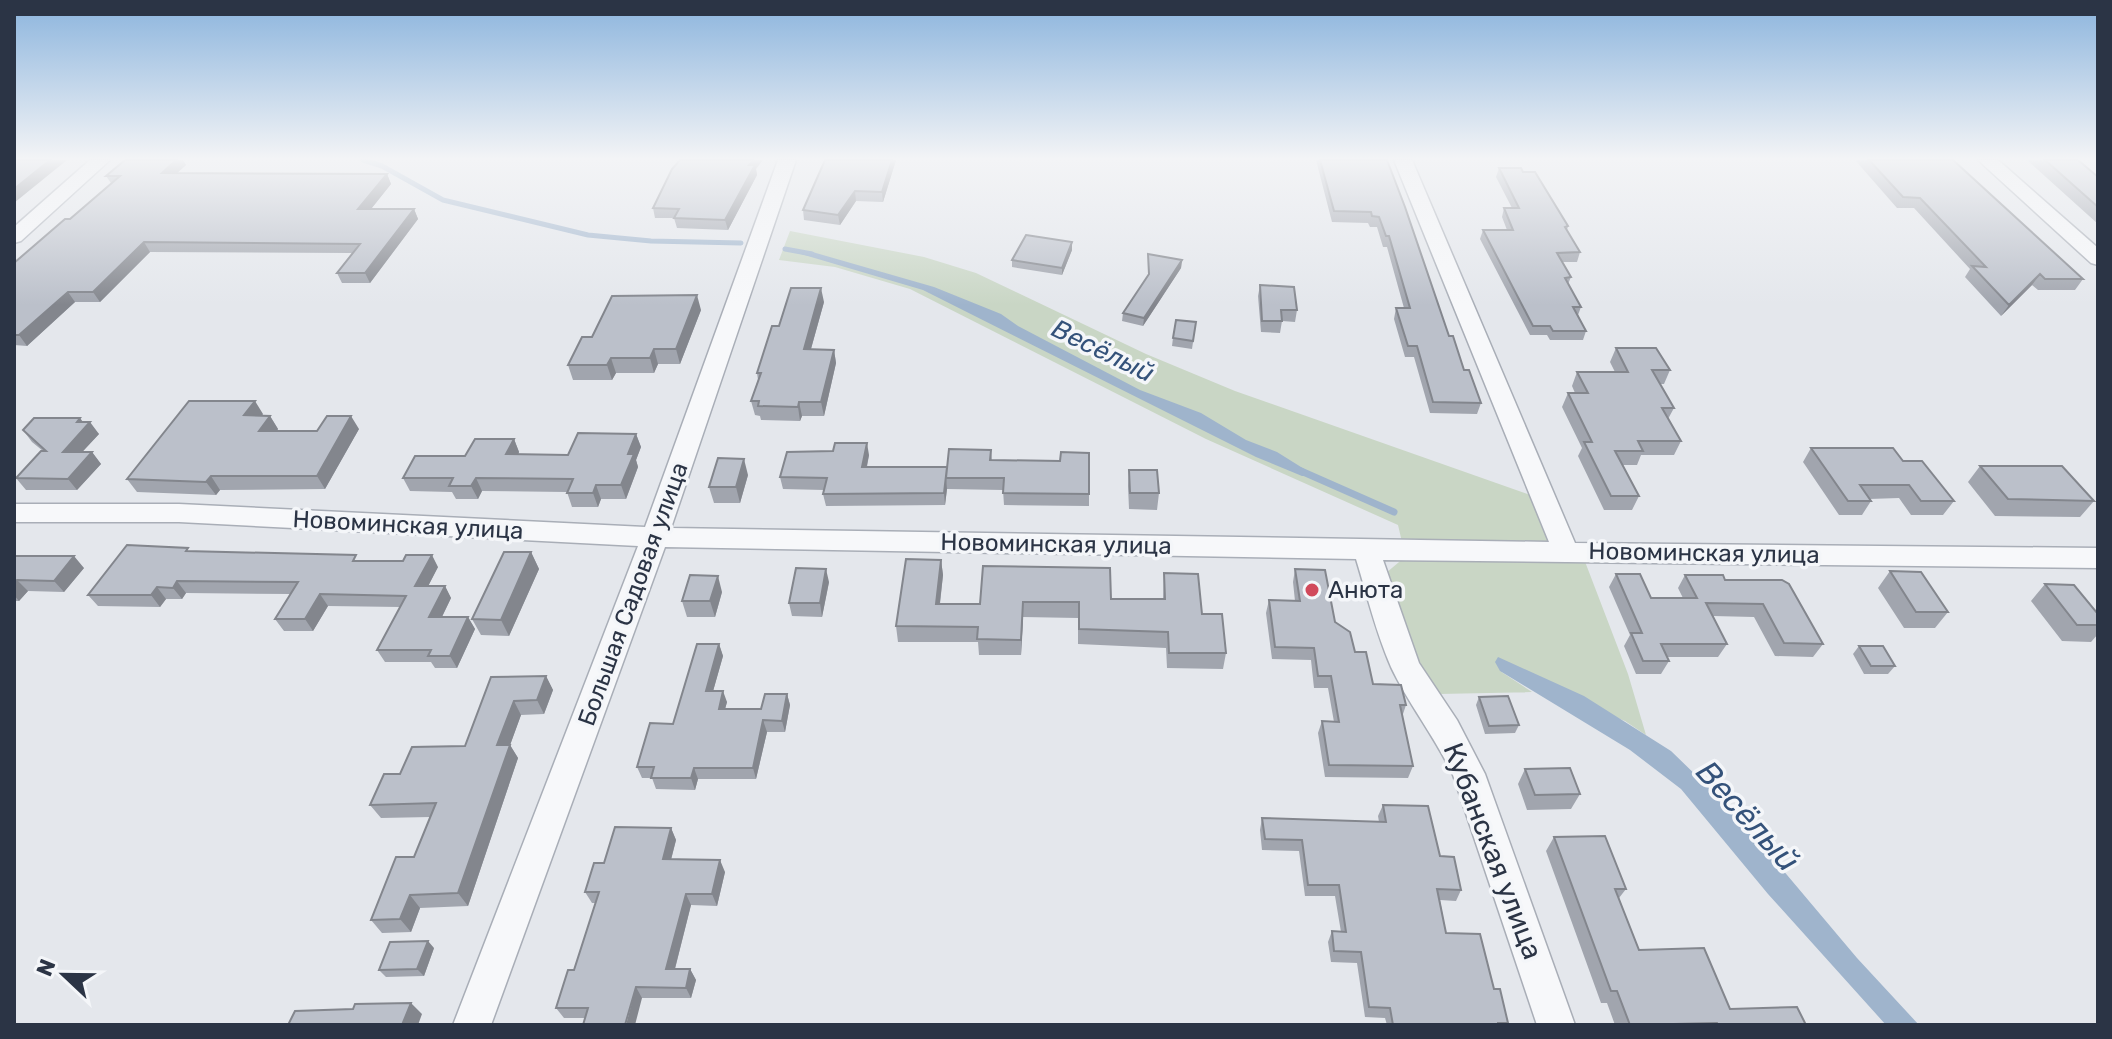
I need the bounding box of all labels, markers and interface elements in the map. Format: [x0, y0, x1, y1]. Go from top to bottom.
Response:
water label: Весёлый [1047, 313, 1159, 389]
street label: Большая Садовая улица [572, 459, 694, 729]
street label: Новоминская улица [292, 505, 524, 545]
street label: Новоминская улица [940, 528, 1172, 560]
street label: Новоминская улица [1588, 537, 1820, 569]
place label: Анюта [1328, 576, 1403, 604]
marker: Анюта [1303, 581, 1321, 599]
street label: Кубанская улица [1437, 738, 1549, 964]
water label: Весёлый [1689, 753, 1807, 879]
north arrow [24, 935, 104, 1015]
text: N [30, 955, 61, 980]

